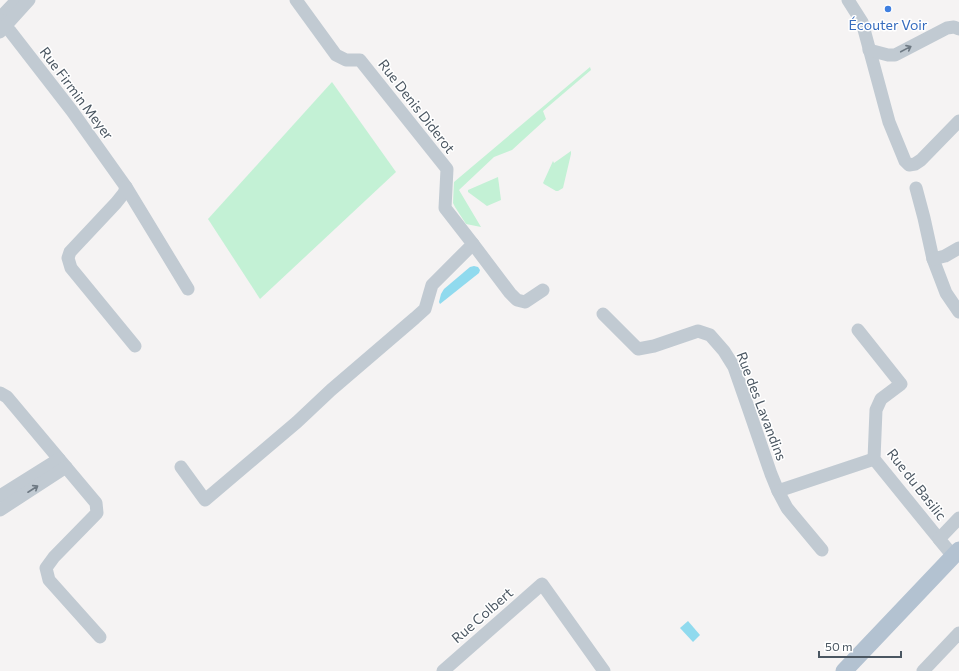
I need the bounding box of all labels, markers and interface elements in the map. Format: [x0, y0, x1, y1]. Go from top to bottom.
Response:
marker: Écouter Voir [883, 4, 893, 14]
place label: Écouter Voir [849, 16, 928, 33]
street label: Rue Firmin Meyer [37, 43, 118, 143]
one-way arrow [900, 45, 912, 52]
street label: Rue Denis Diderot [375, 56, 459, 156]
street label: Rue des Lavandins [733, 349, 791, 463]
street label: Rue du Basilic [884, 445, 950, 523]
one-way arrow [27, 484, 39, 492]
street label: Rue Colbert [448, 584, 516, 646]
scale bar [819, 633, 901, 659]
text: 50 m [825, 639, 853, 653]

